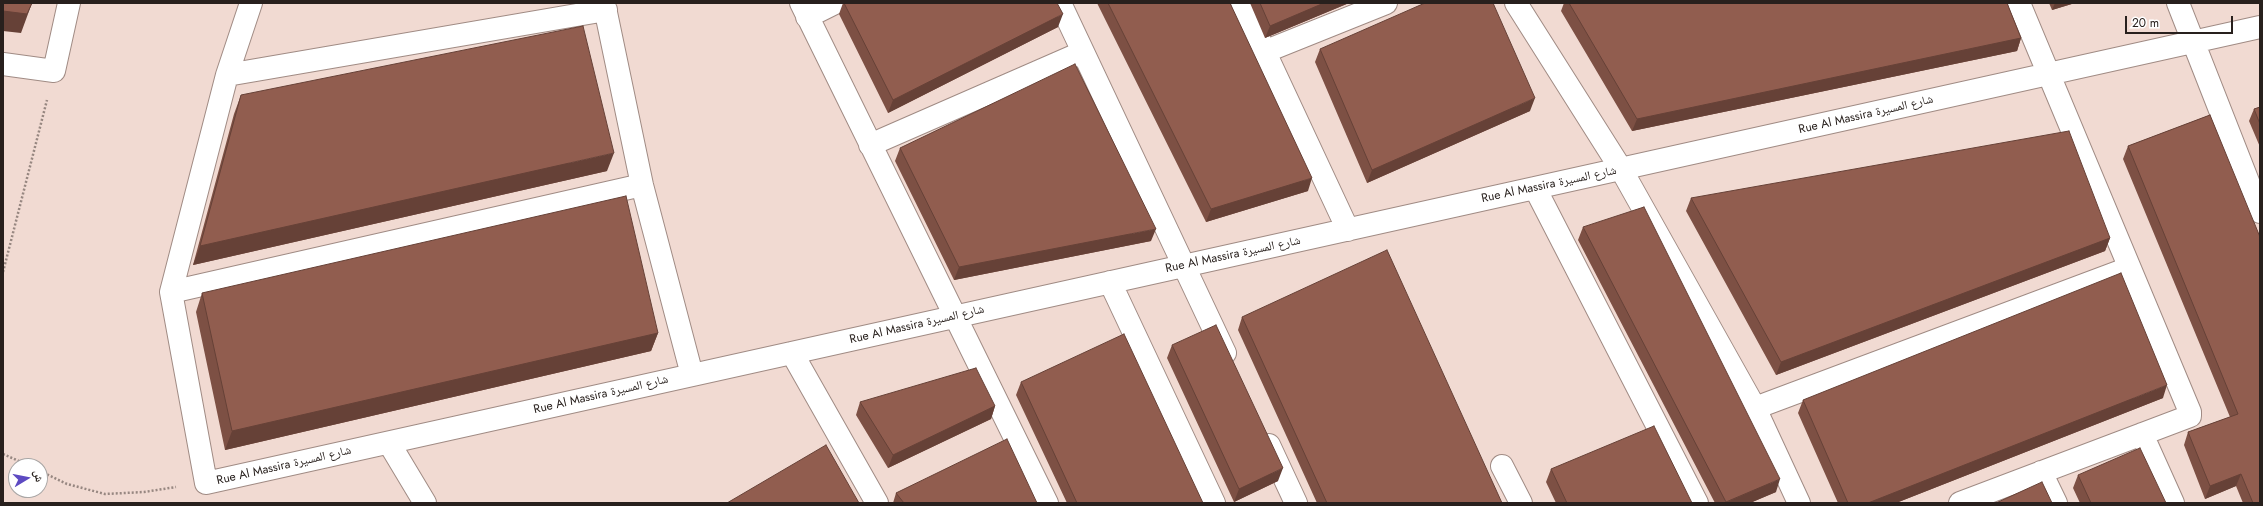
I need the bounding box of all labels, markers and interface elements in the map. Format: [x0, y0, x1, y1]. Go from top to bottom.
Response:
scale bar [2127, 8, 2235, 34]
text: 20 m [2132, 14, 2159, 32]
street label: Rue Al Massira شارع المسيرة [1797, 93, 1935, 137]
street label: Rue Al Massira شارع المسيرة [1480, 164, 1618, 206]
street label: Rue Al Massira شارع المسيرة [1164, 234, 1302, 276]
street label: Rue Al Massira شارع المسيرة [848, 303, 986, 347]
street label: Rue Al Massira شارع المسيرة [532, 373, 670, 417]
street label: Rue Al Massira شارع المسيرة [215, 444, 353, 488]
north arrow [8, 458, 48, 498]
text: ش [30, 469, 48, 483]

